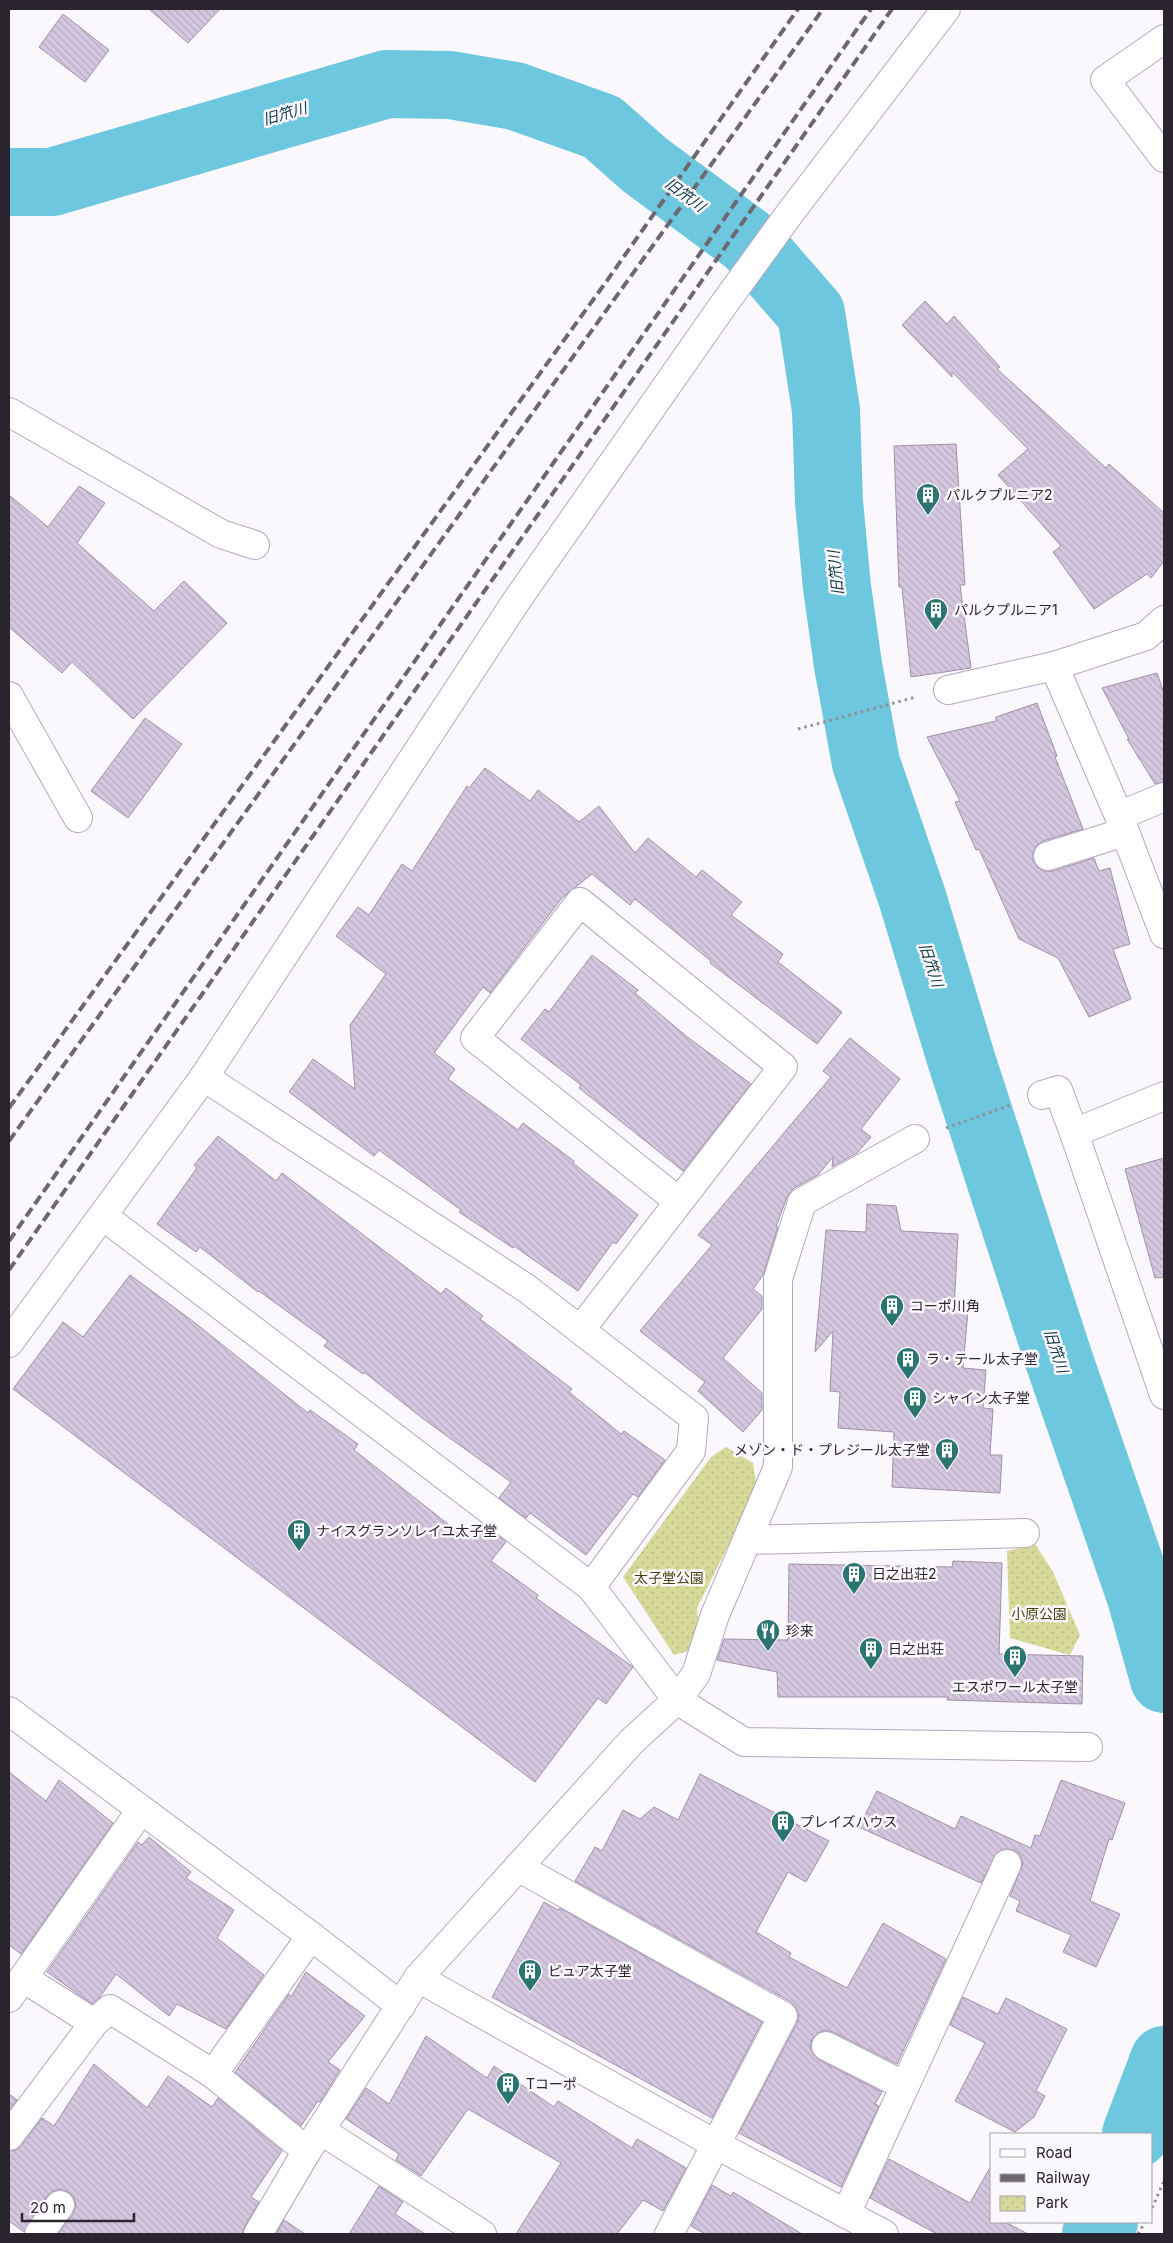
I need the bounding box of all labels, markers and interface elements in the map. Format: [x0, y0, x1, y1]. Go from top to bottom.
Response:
water label: 旧笊川 [261, 98, 311, 129]
water label: 旧笊川 [662, 173, 711, 217]
building icon: パルクプルニア2 [915, 482, 941, 516]
place label: パルクプルニア2 [946, 486, 1053, 503]
water label: 旧笊川 [823, 548, 847, 596]
building icon: パルクプルニア1 [923, 597, 949, 631]
place label: パルクプルニア1 [954, 601, 1058, 618]
water label: 旧笊川 [915, 941, 948, 991]
building icon: コーポ川角 [879, 1293, 905, 1327]
place label: コーポ川角 [910, 1297, 980, 1314]
water label: 旧笊川 [1040, 1327, 1073, 1377]
building icon: ラ・テール太子堂 [895, 1346, 921, 1380]
place label: ラ・テール太子堂 [926, 1350, 1038, 1367]
building icon: シャイン太子堂 [902, 1385, 928, 1419]
place label: シャイン太子堂 [932, 1389, 1030, 1406]
building icon: メゾン・ド・プレジール太子堂 [934, 1437, 960, 1471]
place label: メゾン・ド・プレジール太子堂 [734, 1441, 930, 1458]
building icon: ナイスグランソレイユ太子堂 [286, 1518, 312, 1552]
place label: ナイスグランソレイユ太子堂 [316, 1522, 497, 1539]
building icon: 日之出荘2 [841, 1561, 867, 1595]
place label: 日之出荘2 [872, 1565, 937, 1582]
park label: 太子堂公園 [634, 1569, 704, 1586]
park label: 小原公園 [1011, 1605, 1067, 1622]
restaurant icon: 珍来 [755, 1618, 781, 1652]
place label: 珍来 [786, 1622, 814, 1639]
building icon: 日之出荘 [858, 1636, 884, 1670]
place label: 日之出荘 [888, 1640, 944, 1657]
building icon: エスポワール太子堂 [1002, 1644, 1028, 1678]
place label: エスポワール太子堂 [952, 1678, 1078, 1695]
building icon: プレイズハウス [770, 1809, 796, 1843]
place label: プレイズハウス [800, 1813, 898, 1830]
building icon: ピュア太子堂 [517, 1958, 543, 1992]
place label: ピュア太子堂 [548, 1962, 632, 1979]
building icon: Tコーポ [495, 2071, 521, 2105]
place label: Tコーポ [526, 2075, 577, 2092]
legend [990, 2133, 1153, 2223]
text: Road [1036, 2143, 1072, 2162]
text: Railway [1036, 2168, 1091, 2187]
scale bar [22, 2190, 135, 2222]
text: Park [1036, 2193, 1069, 2212]
text: 20 m [30, 2198, 66, 2217]

